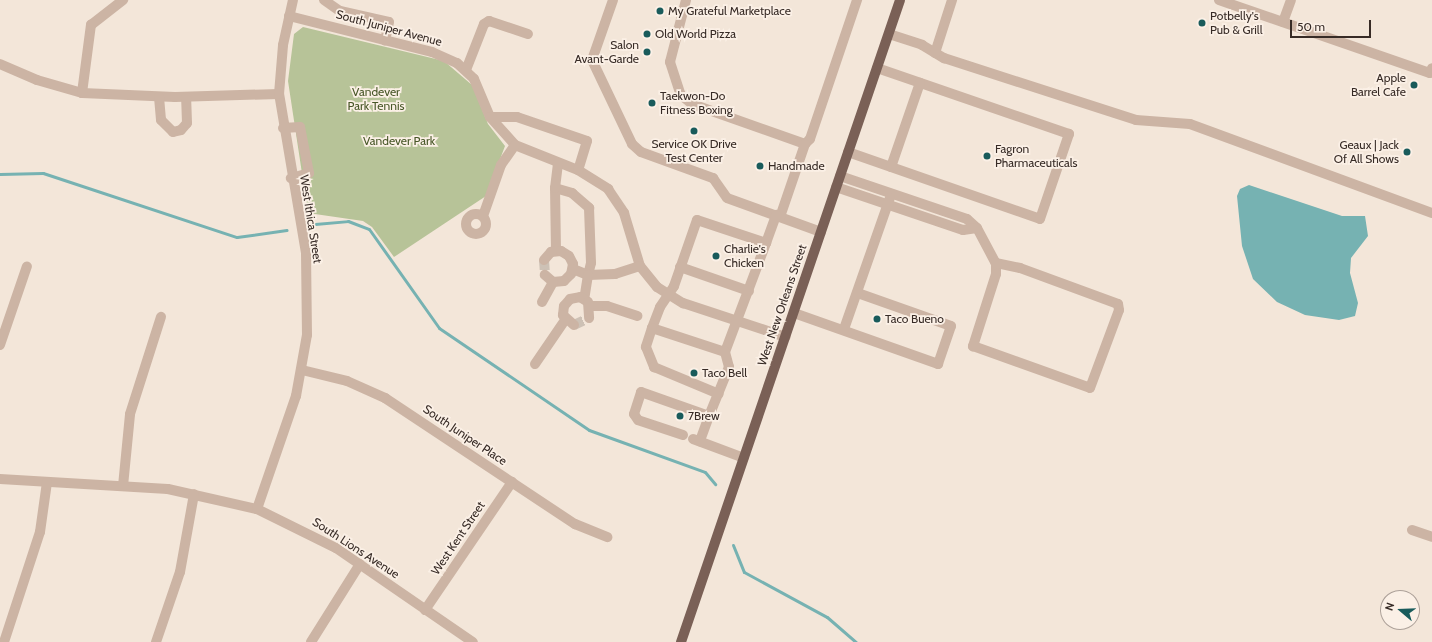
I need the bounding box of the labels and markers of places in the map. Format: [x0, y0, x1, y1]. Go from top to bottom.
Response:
place label: My Grateful Marketplace [668, 4, 791, 18]
marker: My Grateful Marketplace [655, 6, 665, 16]
place label: Potbelly's Pub & Grill [1210, 9, 1262, 37]
marker: Potbelly's Pub & Grill [1197, 18, 1207, 28]
place label: Old World Pizza [655, 27, 736, 41]
marker: Old World Pizza [642, 29, 652, 39]
place label: Salon Avant-Garde [574, 38, 639, 66]
marker: Salon Avant-Garde [642, 47, 652, 57]
place label: Apple Barrel Cafe [1351, 71, 1406, 99]
marker: Apple Barrel Cafe [1409, 80, 1419, 90]
place label: Taekwon-Do Fitness Boxing [660, 89, 733, 117]
marker: Taekwon-Do Fitness Boxing [647, 98, 657, 108]
marker: Service OK Drive Test Center [689, 126, 699, 136]
place label: Service OK Drive Test Center [651, 137, 737, 165]
place label: Geaux | Jack Of All Shows [1334, 138, 1399, 166]
place label: Fagron Pharmaceuticals [995, 142, 1078, 170]
marker: Geaux | Jack Of All Shows [1402, 147, 1412, 157]
marker: Fagron Pharmaceuticals [982, 151, 992, 161]
place label: Handmade [768, 159, 825, 173]
marker: Handmade [755, 161, 765, 171]
place label: Charlie's Chicken [724, 242, 766, 270]
marker: Charlie's Chicken [711, 251, 721, 261]
place label: Taco Bueno [885, 312, 944, 326]
marker: Taco Bueno [872, 314, 882, 324]
place label: Taco Bell [702, 366, 747, 380]
marker: Taco Bell [689, 368, 699, 378]
place label: 7Brew [688, 409, 720, 423]
marker: 7Brew [675, 411, 685, 421]

